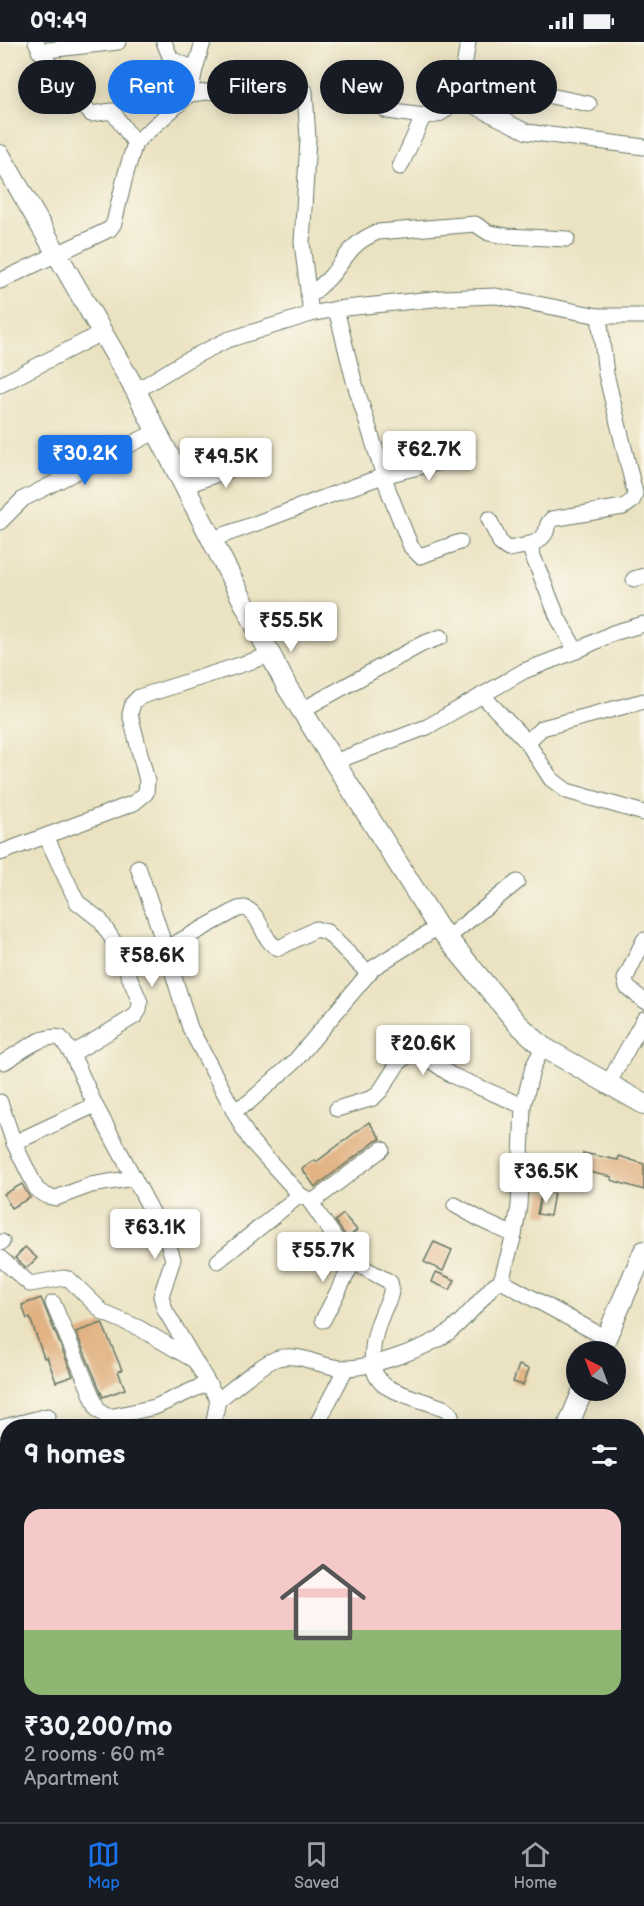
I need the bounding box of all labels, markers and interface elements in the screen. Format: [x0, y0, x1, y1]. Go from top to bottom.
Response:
text: 09:49 [30, 8, 88, 35]
chip: Buy [18, 60, 96, 114]
chip: Rent [108, 60, 195, 114]
chip: Filters [207, 60, 308, 114]
chip: New [320, 60, 404, 114]
chip: Apartment [416, 60, 557, 114]
pin: ₹62.7K [380, 431, 478, 482]
pin: ₹30.2K [36, 435, 134, 486]
pin: ₹49.5K [177, 438, 275, 489]
text: ₹62.7K [397, 438, 461, 462]
text: ₹30.2K [52, 442, 118, 466]
text: ₹49.5K [194, 445, 258, 469]
pin: ₹55.5K [242, 602, 340, 653]
text: ₹55.5K [259, 609, 323, 633]
pin: ₹58.6K [103, 937, 201, 988]
text: ₹58.6K [119, 944, 185, 968]
pin: ₹20.6K [374, 1025, 472, 1076]
text: ₹20.6K [390, 1032, 456, 1056]
pin: ₹36.5K [497, 1153, 595, 1204]
text: ₹36.5K [514, 1160, 578, 1184]
pin: ₹63.1K [106, 1209, 204, 1260]
text: ₹63.1K [124, 1216, 186, 1240]
pin: ₹55.7K [274, 1232, 372, 1283]
text: ₹55.7K [291, 1239, 355, 1263]
north arrow [566, 1341, 626, 1401]
map controls [566, 1341, 626, 1401]
icon: filters [588, 1439, 621, 1472]
text: 9 homes [24, 1440, 125, 1471]
icon: home [269, 1548, 377, 1656]
text: ₹30,200/mo [24, 1712, 173, 1743]
text: 2 rooms · 60 m² [24, 1743, 165, 1767]
text: Apartment [24, 1767, 119, 1791]
tab: Map [87, 1838, 120, 1893]
tab: Saved [294, 1838, 339, 1893]
tab: Home [513, 1838, 557, 1893]

